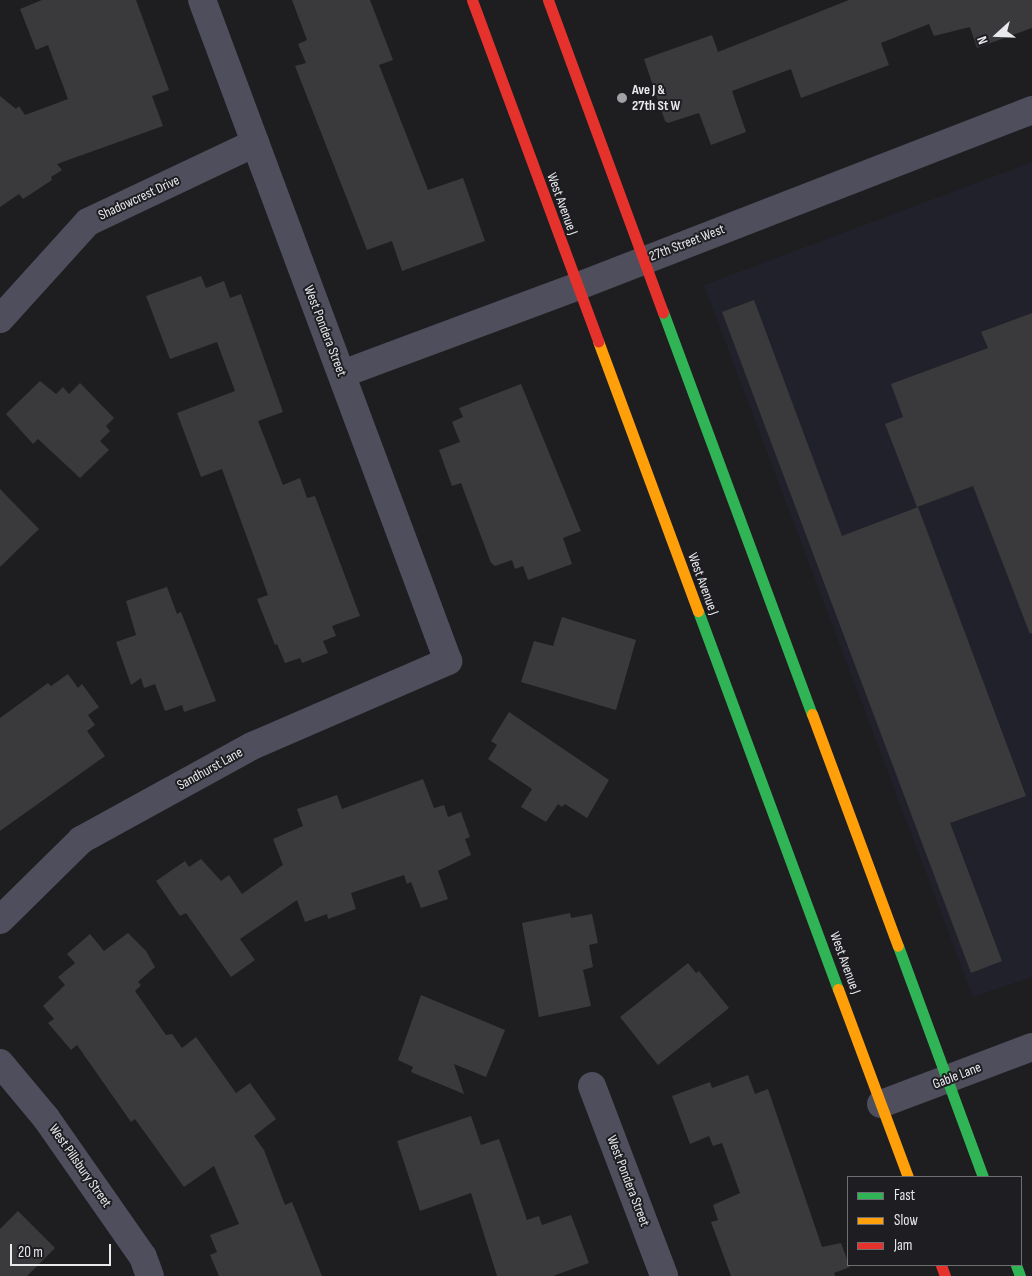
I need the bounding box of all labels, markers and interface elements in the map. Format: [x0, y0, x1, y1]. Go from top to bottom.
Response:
north arrow [972, 10, 1022, 60]
text: N [973, 34, 992, 47]
place label: Ave J & 27th St W [632, 82, 680, 114]
marker: Ave J & 27th St W [616, 92, 628, 104]
street label: West Avenue J [543, 170, 581, 238]
street label: Shadowcrest Drive [96, 172, 182, 224]
street label: 27th Street West [647, 221, 727, 265]
street label: West Pondera Street [300, 283, 350, 379]
street label: West Avenue J [684, 550, 722, 618]
street label: Sandhurst Lane [174, 744, 246, 794]
street label: West Avenue J [826, 929, 864, 997]
street label: Gable Lane [930, 1059, 984, 1093]
street label: West Pillsbury Street [45, 1121, 115, 1211]
street label: West Pondera Street [603, 1133, 653, 1229]
legend [847, 1176, 1022, 1266]
text: Fast [894, 1186, 915, 1205]
text: Slow [894, 1211, 918, 1230]
scale bar [12, 1234, 114, 1266]
text: Jam [894, 1236, 912, 1255]
text: 20 m [18, 1243, 43, 1262]

